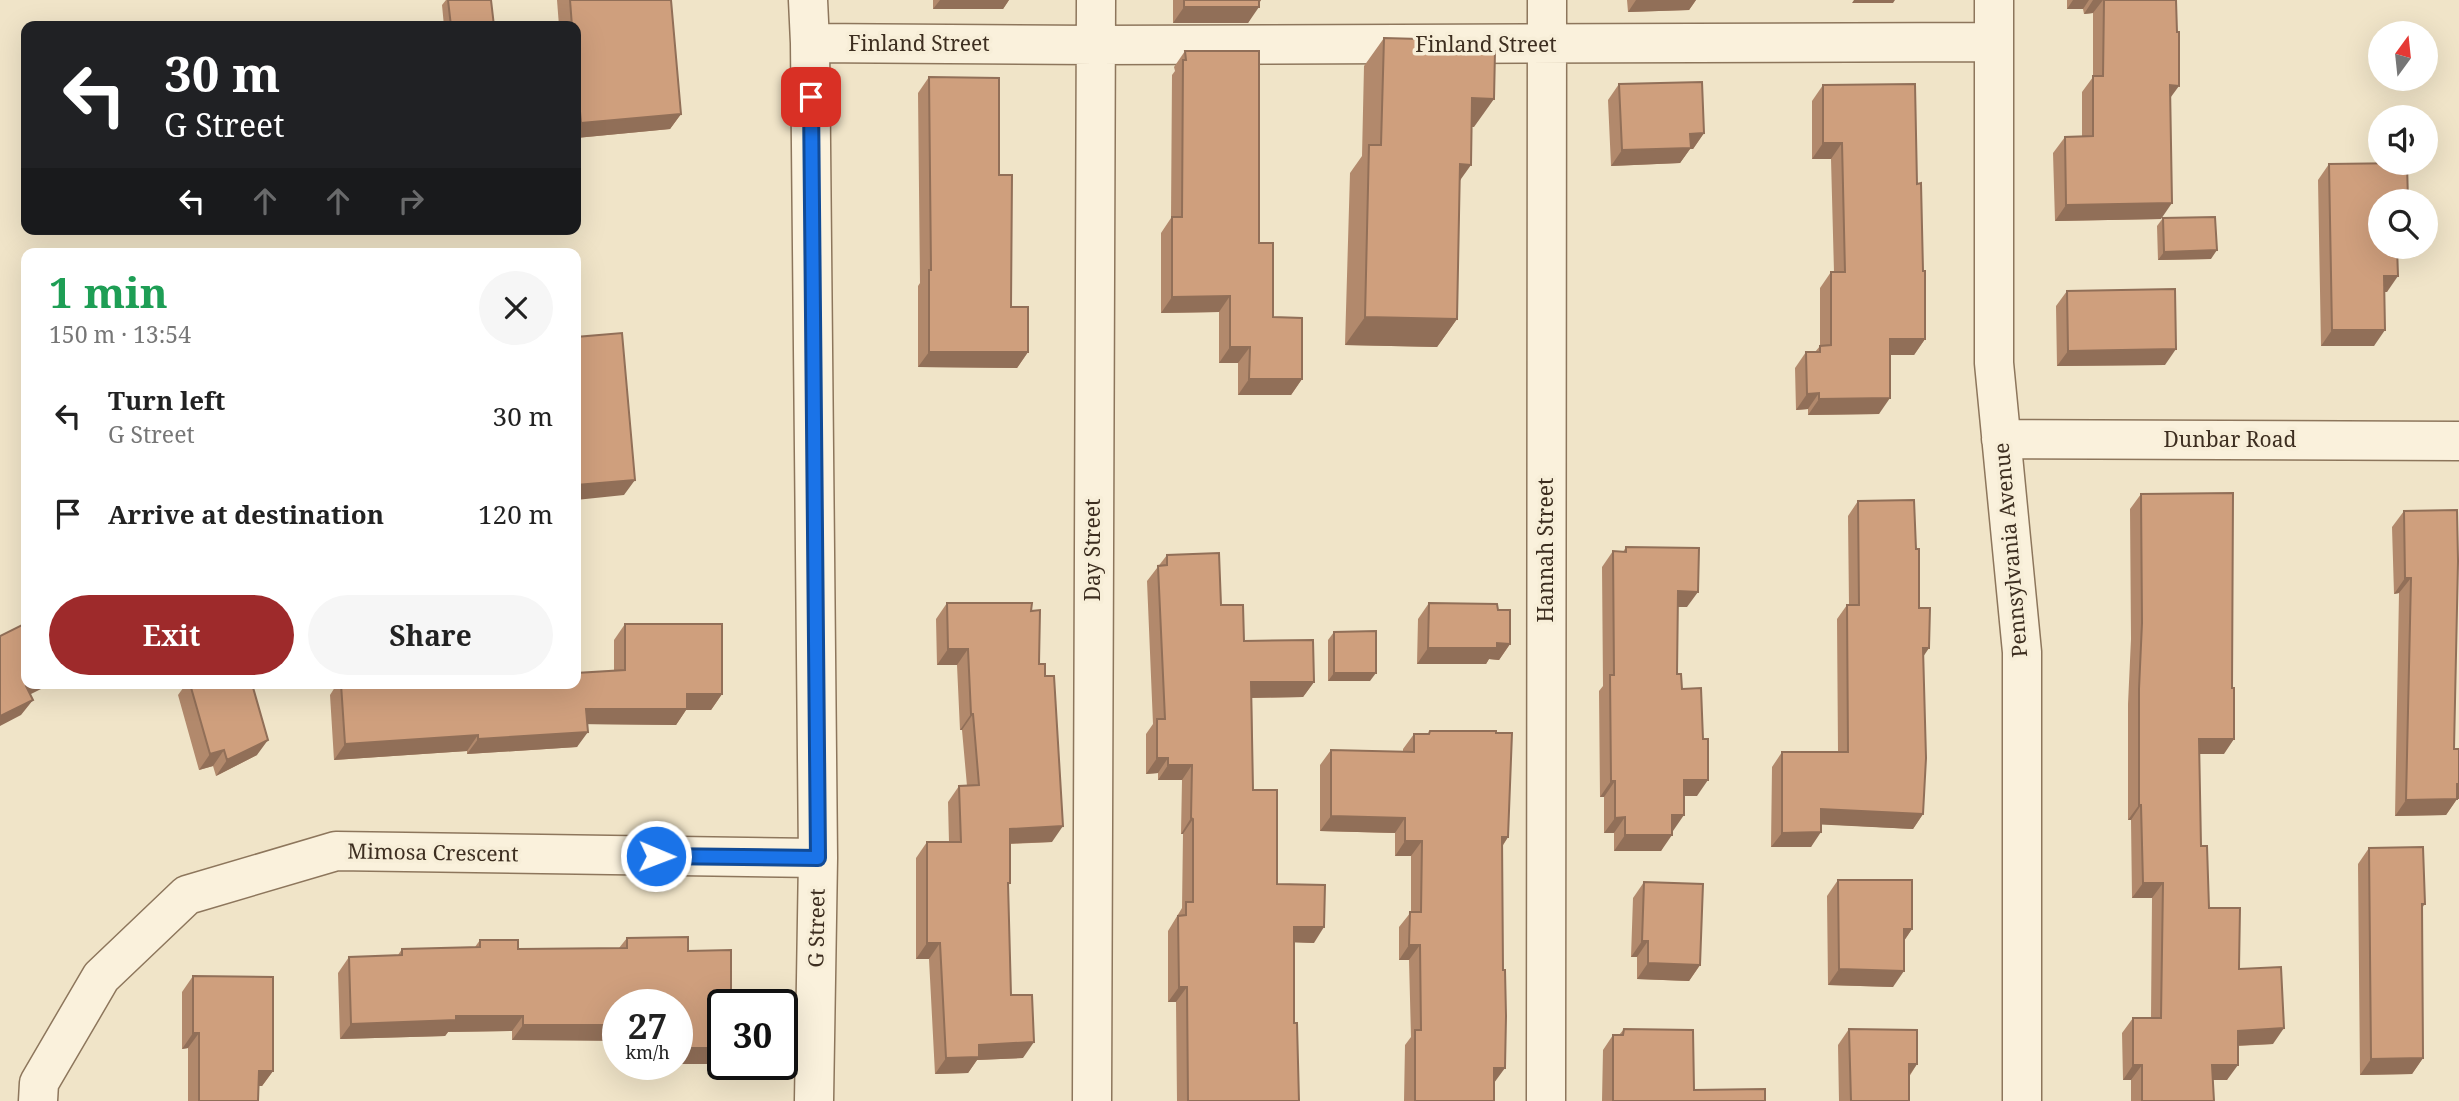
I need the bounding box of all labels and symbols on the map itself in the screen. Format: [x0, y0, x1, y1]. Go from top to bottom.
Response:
north arrow [2368, 21, 2438, 91]
street label: Finland Street [848, 29, 990, 57]
street label: Finland Street [1415, 30, 1557, 58]
pin [781, 67, 841, 127]
street label: Dunbar Road [2164, 425, 2297, 453]
street label: Pennsylvania Avenue [1987, 442, 2033, 659]
street label: Hannah Street [1531, 478, 1559, 622]
street label: Day Street [1078, 499, 1106, 601]
position arrow [619, 819, 693, 893]
street label: Mimosa Crescent [347, 837, 519, 867]
street label: G Street [801, 888, 831, 968]
speed limit sign: 30 [707, 989, 798, 1080]

